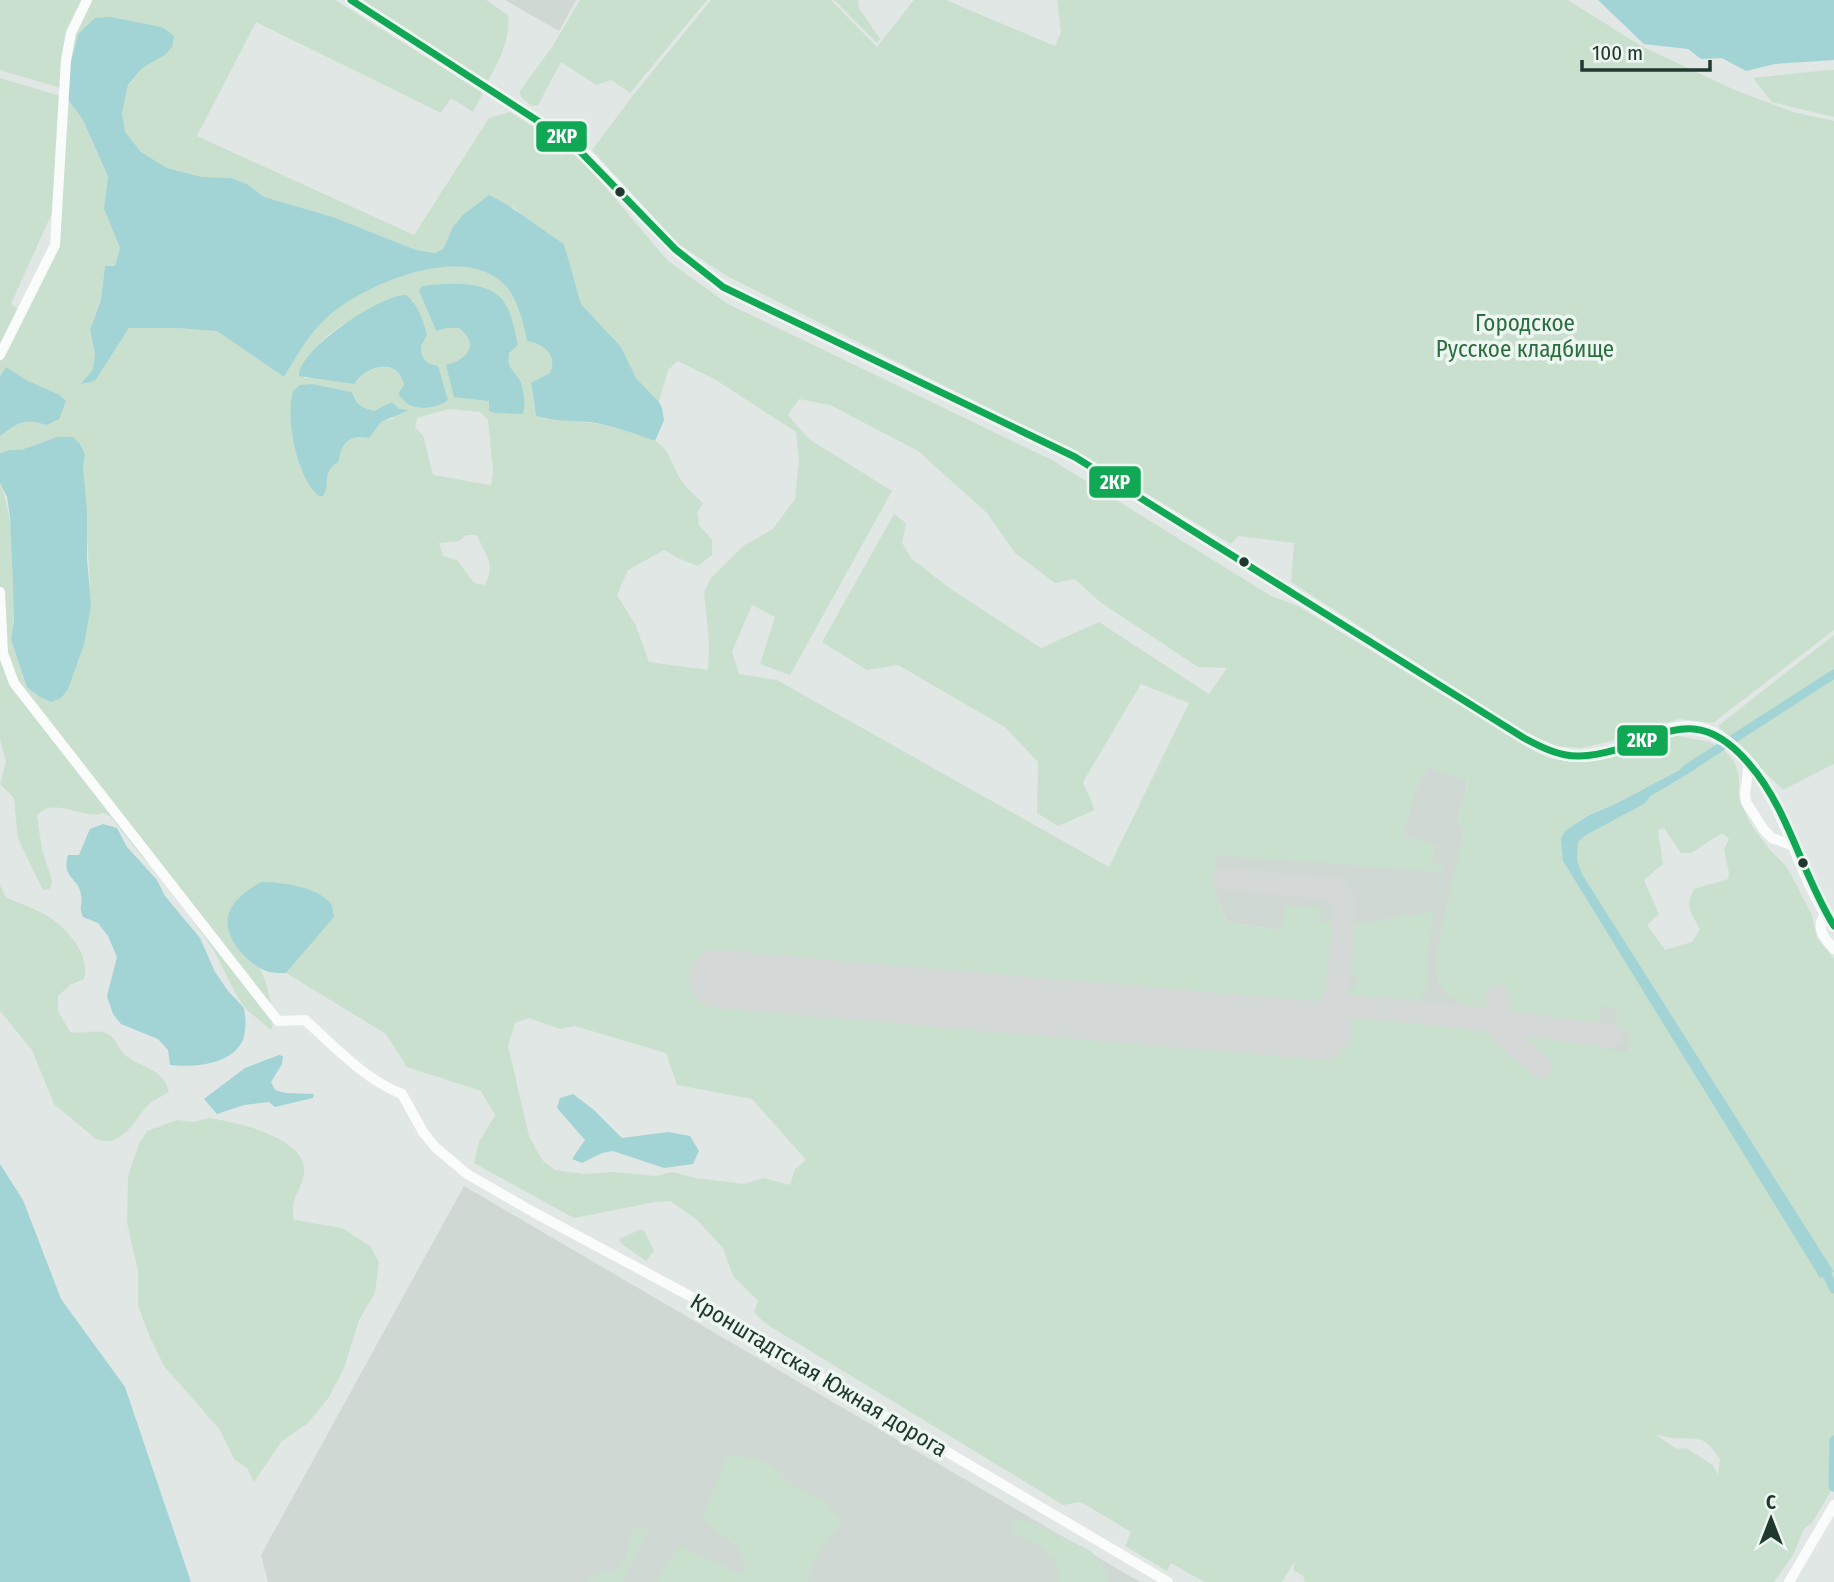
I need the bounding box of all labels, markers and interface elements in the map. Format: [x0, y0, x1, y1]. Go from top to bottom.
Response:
scale bar [1582, 28, 1710, 72]
text: 100 m [1592, 40, 1643, 66]
line badge: 2КР [535, 120, 588, 153]
text: 2КР [546, 125, 578, 148]
unlabelled marker [613, 185, 627, 199]
park label: Городское Русское кладбище [1436, 309, 1614, 363]
line badge: 2КР [1088, 465, 1142, 499]
text: 2КР [1099, 471, 1131, 494]
unlabelled marker [1237, 555, 1251, 569]
line badge: 2КР [1616, 724, 1669, 757]
text: 2КР [1626, 729, 1658, 752]
unlabelled marker [1796, 856, 1810, 870]
street label: Кронштадтская Южная дорога [686, 1287, 952, 1463]
north arrow [1736, 1484, 1806, 1554]
text: С [1766, 1491, 1776, 1514]

